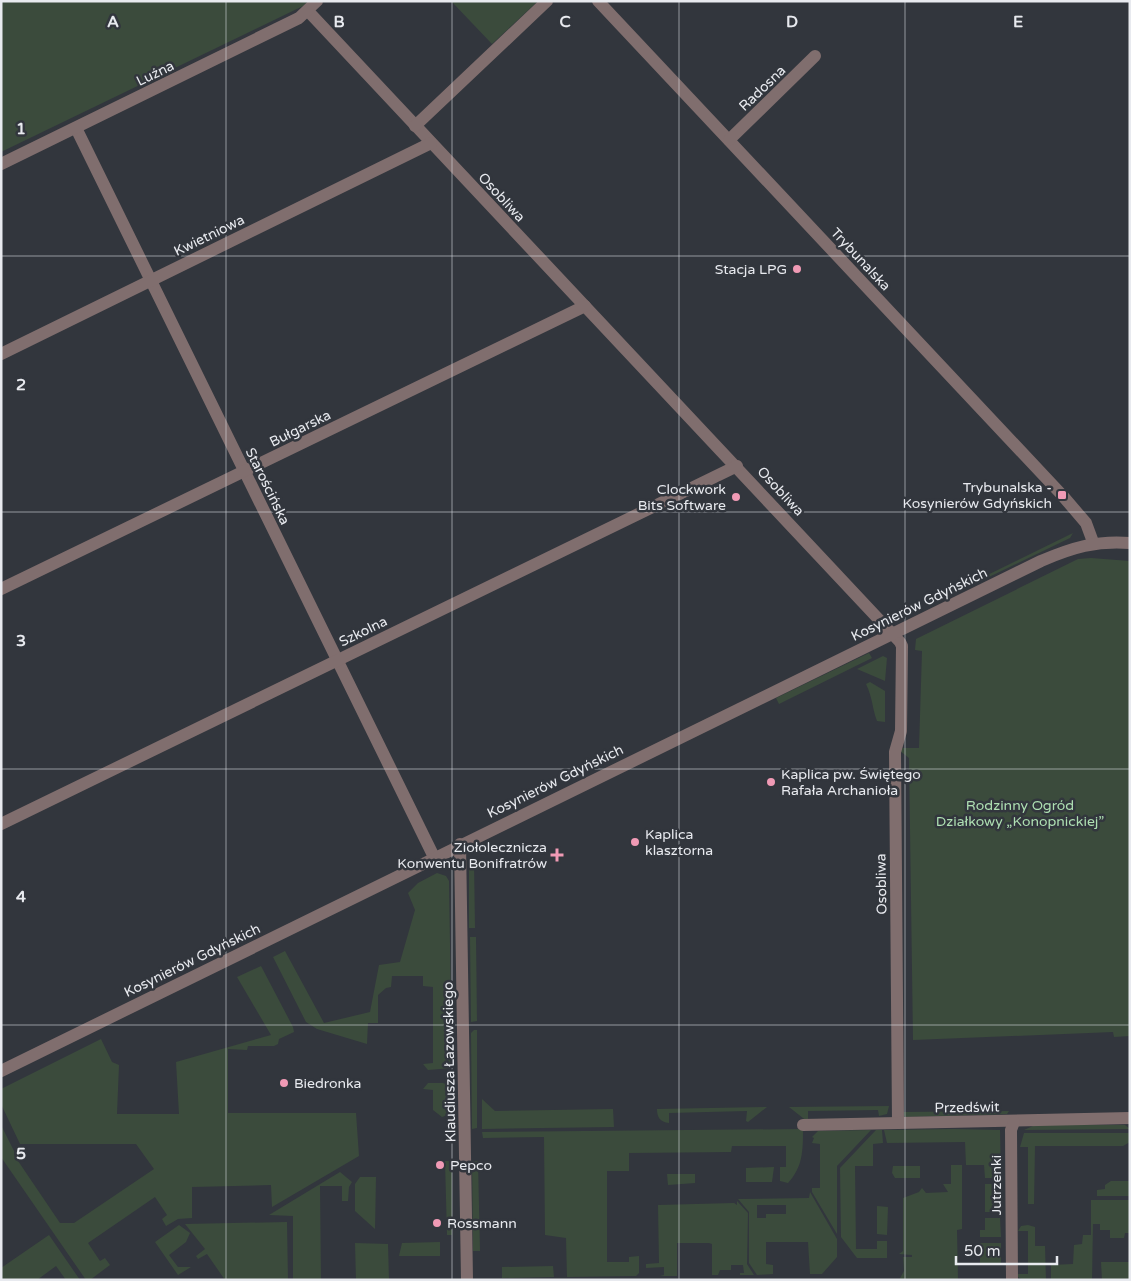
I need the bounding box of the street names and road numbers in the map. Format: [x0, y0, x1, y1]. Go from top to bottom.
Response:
street label: Luźna [134, 57, 177, 90]
street label: Radosna [735, 62, 789, 115]
street label: Osobliwa [475, 169, 529, 226]
street label: Kwietniowa [171, 211, 247, 260]
street label: Trybunalska [827, 224, 894, 294]
street label: Bułgarska [267, 406, 334, 451]
street label: Starościńska [242, 445, 293, 527]
street label: Osobliwa [754, 463, 808, 520]
street label: Kosynierów Gdyńskich [848, 564, 990, 645]
street label: Szkolna [336, 613, 390, 650]
street label: Kosynierów Gdyńskich [484, 741, 626, 822]
street label: Osobliwa [872, 853, 891, 915]
street label: Kosynierów Gdyńskich [121, 920, 263, 1001]
street label: Klaudiusza Łazowskiego [440, 981, 459, 1143]
street label: Przedświt [934, 1098, 1000, 1117]
street label: Jutrzenki [988, 1155, 1005, 1215]

